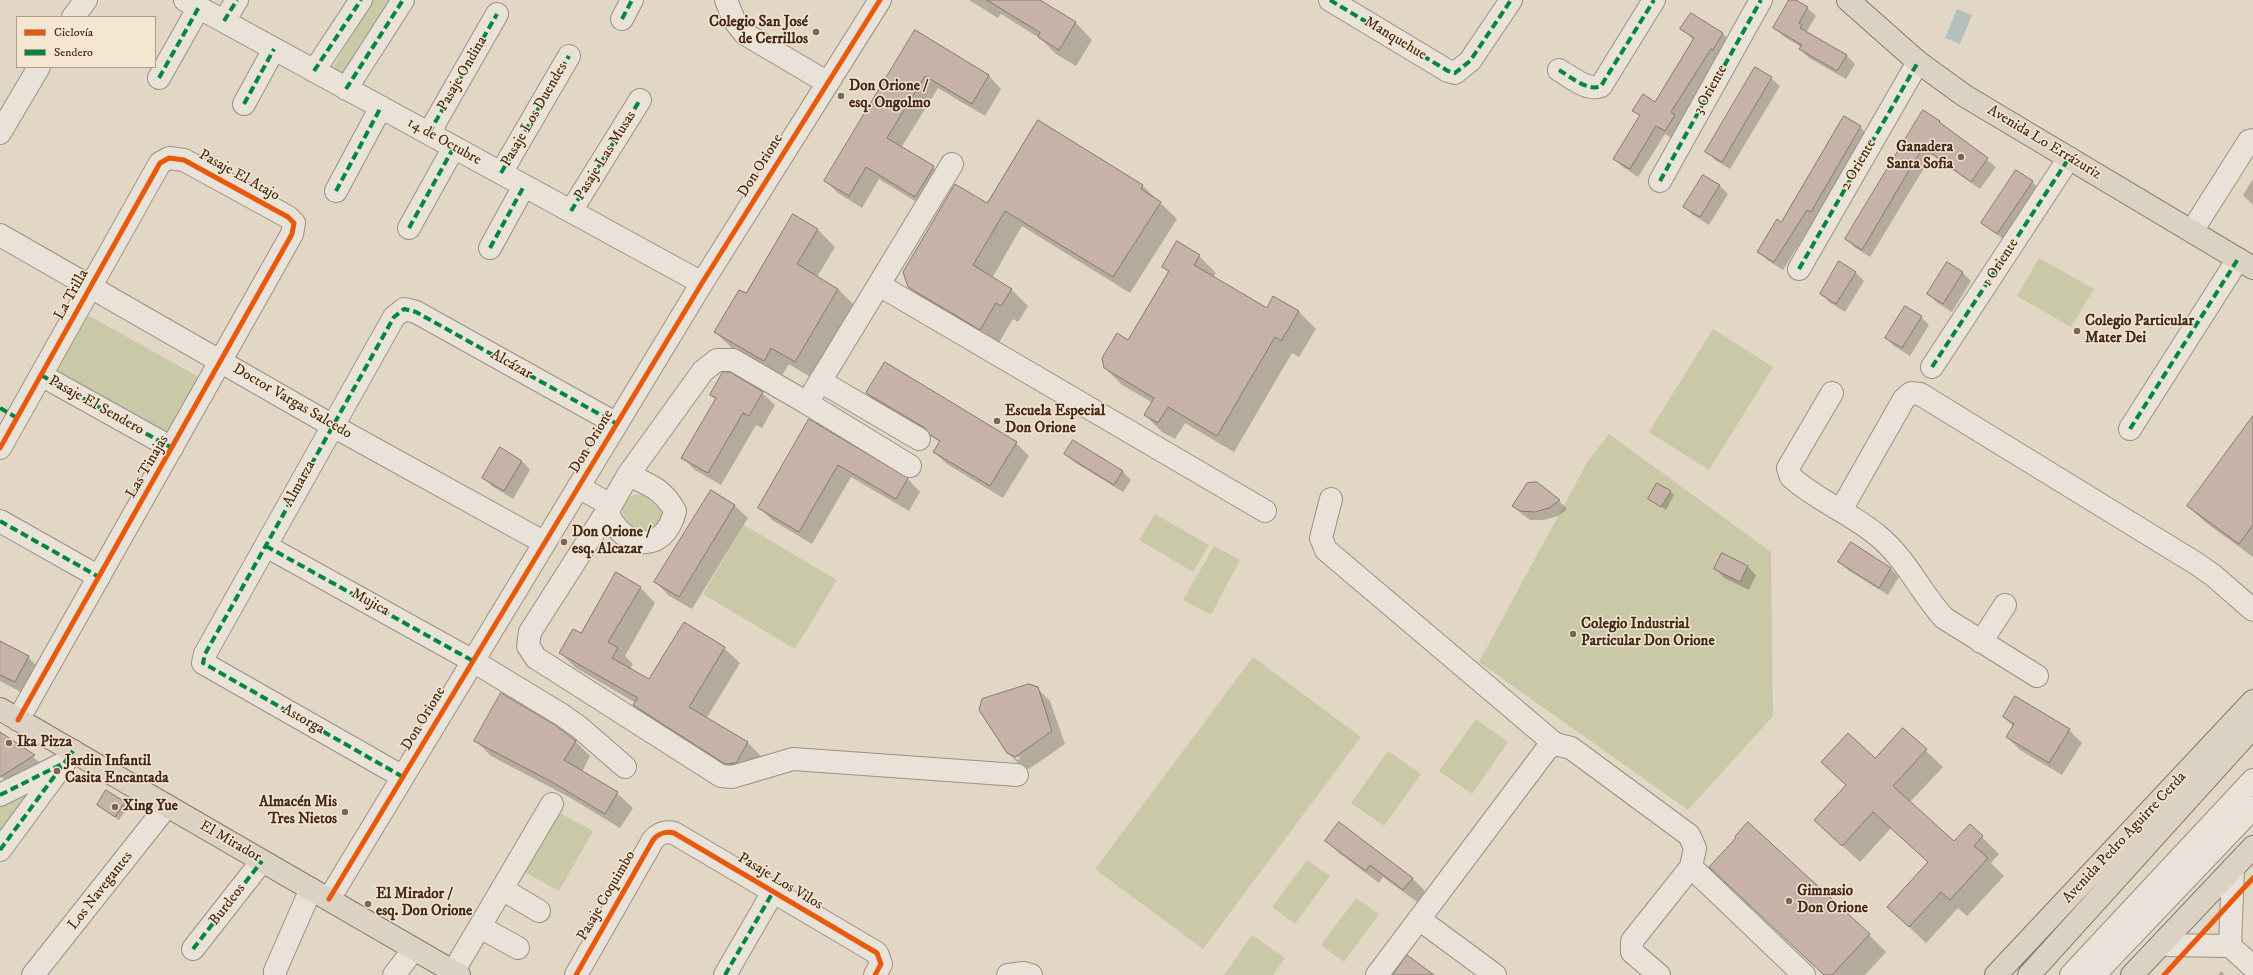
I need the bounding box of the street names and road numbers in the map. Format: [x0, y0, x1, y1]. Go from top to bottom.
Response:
street label: Manquehue [1360, 13, 1430, 65]
street label: Pasaje Ondina [434, 33, 492, 115]
street label: Pasaje Los Duendes [498, 60, 572, 170]
street label: 3 Oriente [1690, 62, 1732, 118]
street label: Avenida Lo Errázuriz [1984, 102, 2104, 184]
street label: Pasaje Las Musas [571, 108, 641, 204]
street label: 14 de Octubre [404, 114, 484, 170]
street label: Don Orione [735, 131, 787, 201]
street label: 2 Oriente [1837, 136, 1881, 194]
street label: Pasaje El Atajo [196, 146, 282, 206]
street label: 1 Oriente [1979, 236, 2023, 290]
street label: La Trilla [51, 267, 93, 323]
street label: Alcázar [487, 346, 535, 384]
street label: Doctor Vargas Salcedo [229, 361, 355, 443]
street label: Pasaje El Sendero [45, 372, 147, 440]
street label: Don Orione [566, 407, 618, 477]
street label: Las Tinajas [123, 432, 173, 502]
street label: Almarza [280, 458, 320, 510]
street label: Mujica [348, 585, 392, 621]
street label: Don Orione [398, 684, 450, 754]
street label: Astorga [279, 701, 327, 739]
street label: Avenida Pedro Aguirre Cerda [2059, 769, 2191, 907]
street label: El Mirador [196, 817, 264, 867]
street label: Los Navegantes [65, 848, 137, 934]
street label: Pasaje Coquimbo [574, 848, 640, 944]
street label: Pasaje Los Vilos [734, 850, 826, 914]
street label: Burdeos [206, 880, 250, 930]

